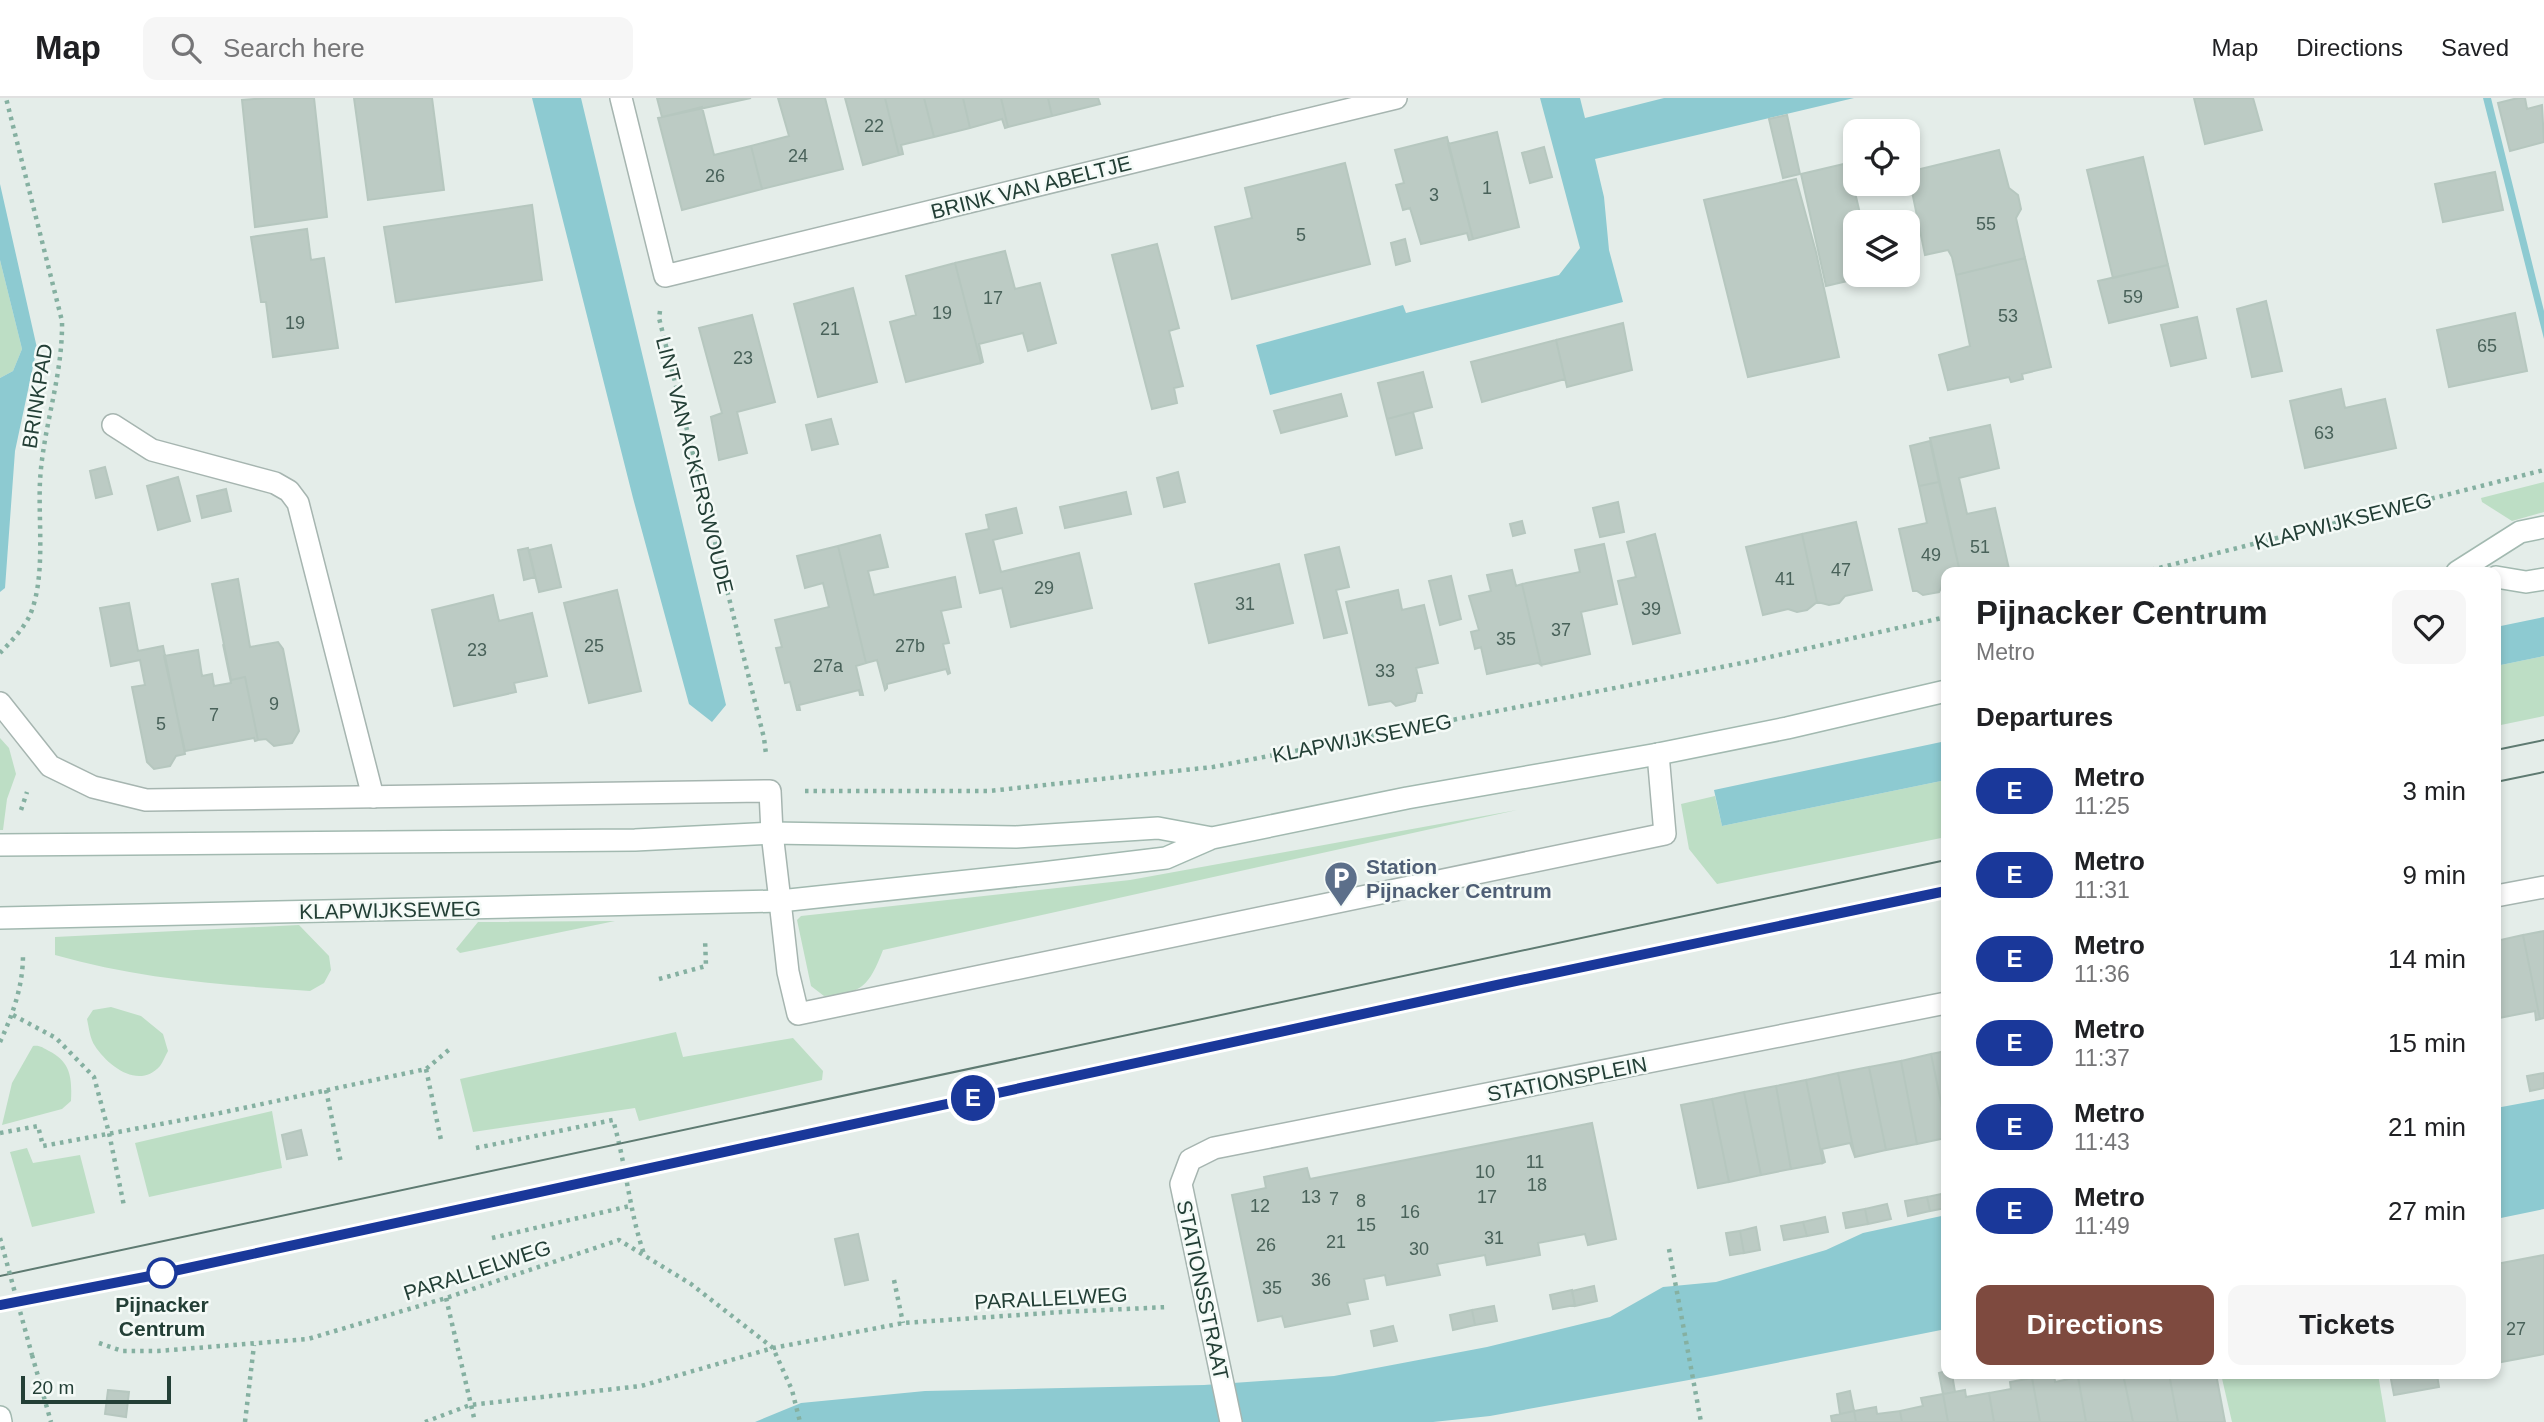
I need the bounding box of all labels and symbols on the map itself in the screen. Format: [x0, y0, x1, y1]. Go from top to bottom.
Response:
house number: 22 [864, 116, 884, 136]
house number: 24 [788, 146, 808, 166]
street label: BRINK VAN ABELTJE [928, 151, 1134, 223]
house number: 26 [705, 166, 725, 186]
house number: 1 [1482, 178, 1492, 198]
house number: 3 [1429, 185, 1439, 205]
house number: 55 [1976, 214, 1996, 234]
house number: 5 [1296, 225, 1306, 245]
house number: 59 [2123, 287, 2143, 307]
house number: 17 [983, 288, 1003, 308]
house number: 19 [932, 303, 952, 323]
house number: 53 [1998, 306, 2018, 326]
house number: 19 [285, 313, 305, 333]
house number: 21 [820, 319, 840, 339]
street label: LINT VAN ACKERSWOUDE [652, 334, 738, 596]
house number: 65 [2477, 336, 2497, 356]
street label: BRINKPAD [17, 342, 57, 450]
house number: 23 [733, 348, 753, 368]
house number: 63 [2314, 423, 2334, 443]
street label: KLAPWIJKSEWEG [2252, 488, 2434, 554]
house number: 51 [1970, 537, 1990, 557]
house number: 49 [1921, 545, 1941, 565]
house number: 47 [1831, 560, 1851, 580]
house number: 41 [1775, 569, 1795, 589]
house number: 29 [1034, 578, 1054, 598]
house number: 31 [1235, 594, 1255, 614]
house number: 39 [1641, 599, 1661, 619]
house number: 37 [1551, 620, 1571, 640]
house number: 35 [1496, 629, 1516, 649]
house number: 25 [584, 636, 604, 656]
house number: 27b [895, 636, 925, 656]
house number: 23 [467, 640, 487, 660]
house number: 27a [813, 656, 844, 676]
house number: 33 [1375, 661, 1395, 681]
house number: 9 [269, 694, 279, 714]
house number: 7 [209, 705, 219, 725]
street label: KLAPWIJKSEWEG [1270, 709, 1454, 767]
house number: 5 [156, 714, 166, 734]
place label: Station Pijnacker Centrum [1366, 855, 1552, 902]
parking icon: Station Pijnacker Centrum [1322, 859, 1360, 908]
street label: KLAPWIJKSEWEG [299, 897, 481, 923]
street label: STATIONSPLEIN [1485, 1052, 1649, 1106]
line badge: E [950, 1075, 996, 1121]
house number: 11 [1526, 1152, 1544, 1172]
house number: 10 [1475, 1162, 1495, 1182]
house number: 18 [1527, 1175, 1547, 1195]
house number: 13 [1301, 1187, 1321, 1207]
house number: 17 [1477, 1187, 1497, 1207]
house number: 7 [1329, 1189, 1339, 1209]
house number: 8 [1356, 1191, 1366, 1211]
house number: 12 [1250, 1196, 1270, 1216]
street label: STATIONSSTRAAT [1173, 1198, 1233, 1382]
house number: 16 [1400, 1202, 1420, 1222]
house number: 15 [1356, 1215, 1376, 1235]
house number: 31 [1484, 1228, 1504, 1248]
house number: 21 [1326, 1232, 1346, 1252]
street label: PARALLELWEG [401, 1235, 553, 1305]
house number: 26 [1256, 1235, 1276, 1255]
house number: 30 [1409, 1239, 1429, 1259]
marker: Pijnacker Centrum [147, 1258, 177, 1288]
house number: 36 [1311, 1270, 1331, 1290]
house number: 35 [1262, 1278, 1282, 1298]
street label: PARALLELWEG [974, 1283, 1128, 1313]
place label: Pijnacker Centrum [115, 1293, 209, 1340]
house number: 27 [2506, 1319, 2526, 1339]
scale bar [21, 1373, 172, 1405]

